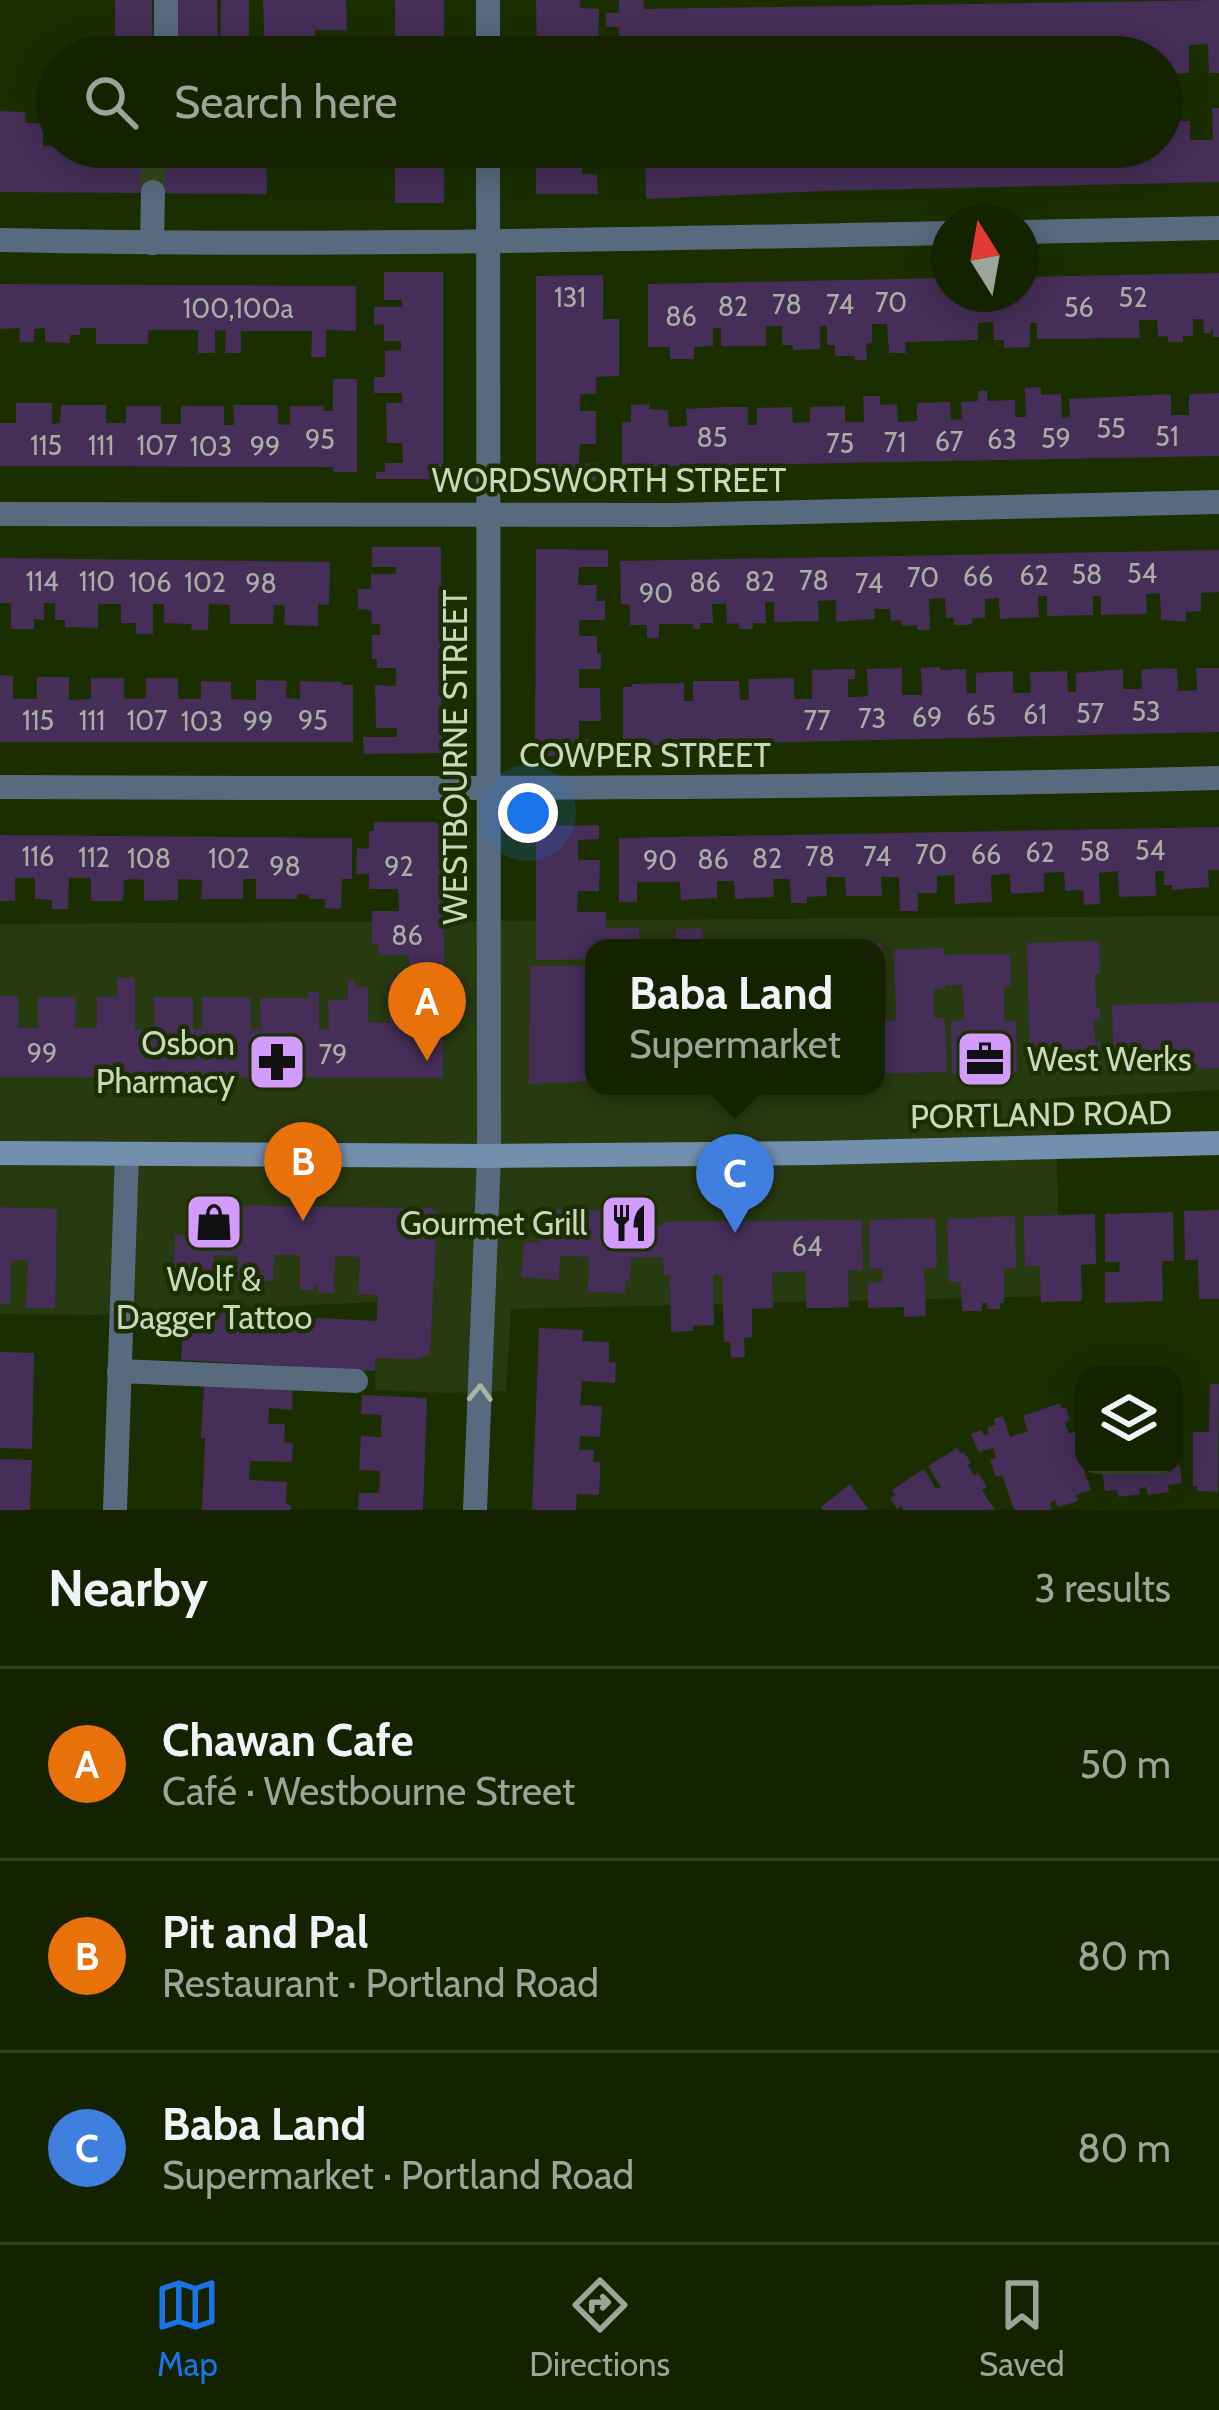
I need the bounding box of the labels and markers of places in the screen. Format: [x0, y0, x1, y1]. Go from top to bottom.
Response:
pin: A [388, 962, 466, 1061]
place label: Osbon Pharmacy [96, 1023, 235, 1101]
office icon: West Werks [954, 1028, 1016, 1090]
pharmacy icon: Osbon Pharmacy [246, 1031, 308, 1093]
place label: West Werks [1027, 1039, 1192, 1079]
pin: B [264, 1122, 342, 1221]
pin: C [696, 1134, 774, 1233]
shop icon: Wolf & Dagger Tattoo [183, 1191, 245, 1253]
restaurant icon: Gourmet Grill [598, 1192, 660, 1254]
place label: Gourmet Grill [400, 1203, 587, 1243]
place label: Wolf & Dagger Tattoo [116, 1259, 312, 1337]

